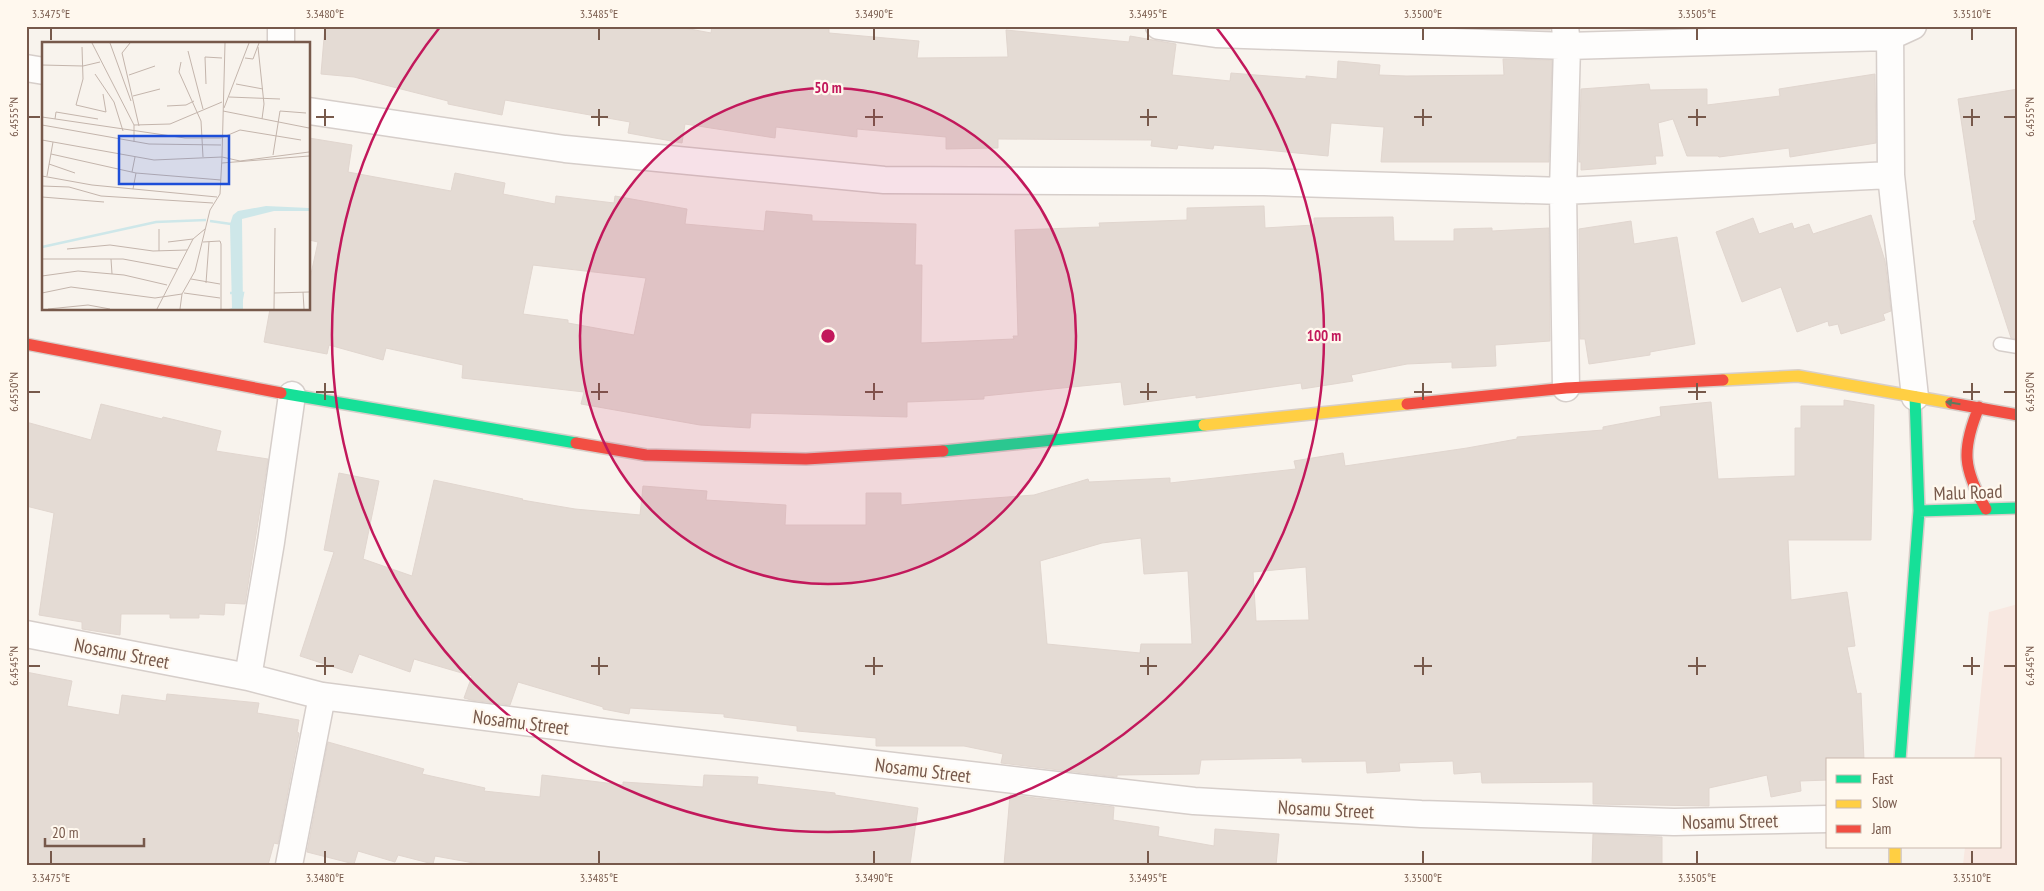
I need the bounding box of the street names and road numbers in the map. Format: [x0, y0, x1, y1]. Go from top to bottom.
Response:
street label: Malu Road [1933, 479, 2003, 505]
street label: Nosamu Street [72, 632, 172, 674]
street label: Nosamu Street [472, 704, 571, 740]
street label: Nosamu Street [874, 752, 973, 788]
street label: Nosamu Street [1277, 794, 1376, 824]
street label: Nosamu Street [1682, 808, 1779, 834]

